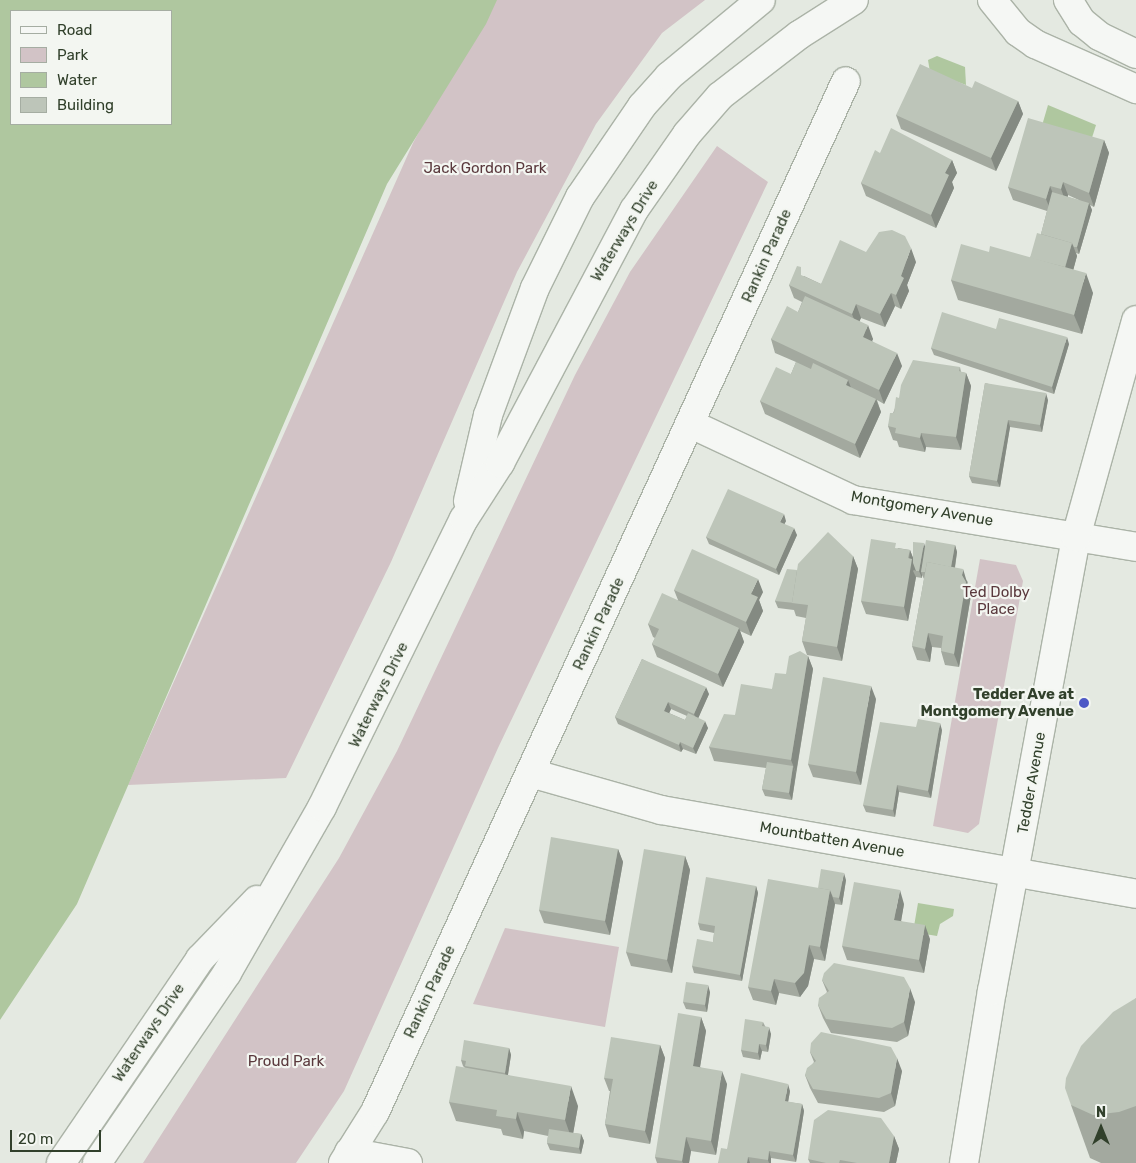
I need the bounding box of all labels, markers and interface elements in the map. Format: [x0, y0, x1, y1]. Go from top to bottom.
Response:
legend [10, 10, 172, 125]
text: Road [57, 21, 93, 39]
text: Park [57, 46, 88, 64]
text: Water [57, 71, 97, 89]
text: Building [57, 96, 114, 114]
park label: Jack Gordon Park [423, 160, 547, 178]
street label: Waterways Drive [588, 177, 662, 285]
street label: Rankin Parade [738, 207, 796, 305]
street label: Montgomery Avenue [849, 488, 995, 530]
street label: Rankin Parade [570, 575, 628, 673]
park label: Ted Dolby Place [962, 583, 1030, 618]
street label: Waterways Drive [346, 639, 412, 751]
place label: Tedder Ave at Montgomery Avenue [920, 685, 1074, 720]
marker: Tedder Ave at Montgomery Avenue [1078, 697, 1090, 709]
street label: Tedder Avenue [1014, 730, 1050, 836]
street label: Mountbatten Avenue [758, 818, 906, 862]
street label: Rankin Parade [401, 943, 459, 1041]
street label: Waterways Drive [109, 980, 189, 1086]
park label: Proud Park [248, 1053, 324, 1071]
north arrow [1076, 1103, 1126, 1153]
text: N [1096, 1104, 1106, 1121]
scale bar [12, 1120, 104, 1152]
text: 20 m [18, 1130, 53, 1148]

